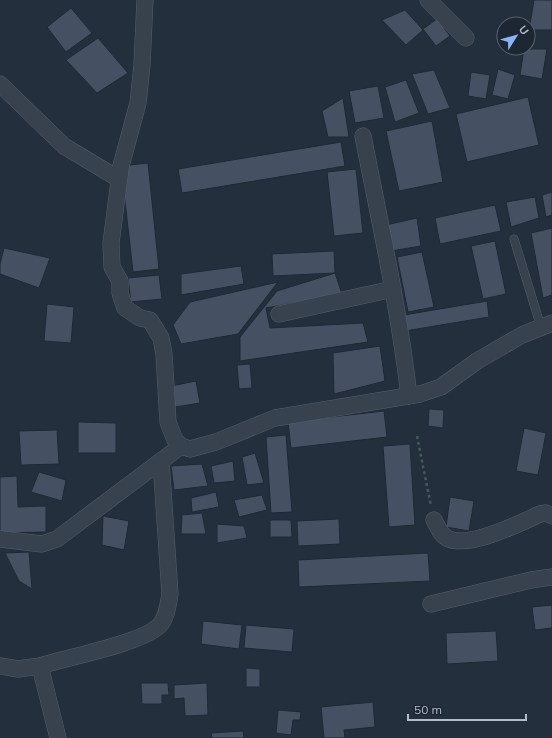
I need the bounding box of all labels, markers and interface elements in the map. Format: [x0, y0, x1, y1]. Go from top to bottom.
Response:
north arrow [496, 16, 536, 56]
text: U [516, 23, 532, 37]
scale bar [408, 696, 526, 722]
text: 50 m [414, 702, 442, 717]

